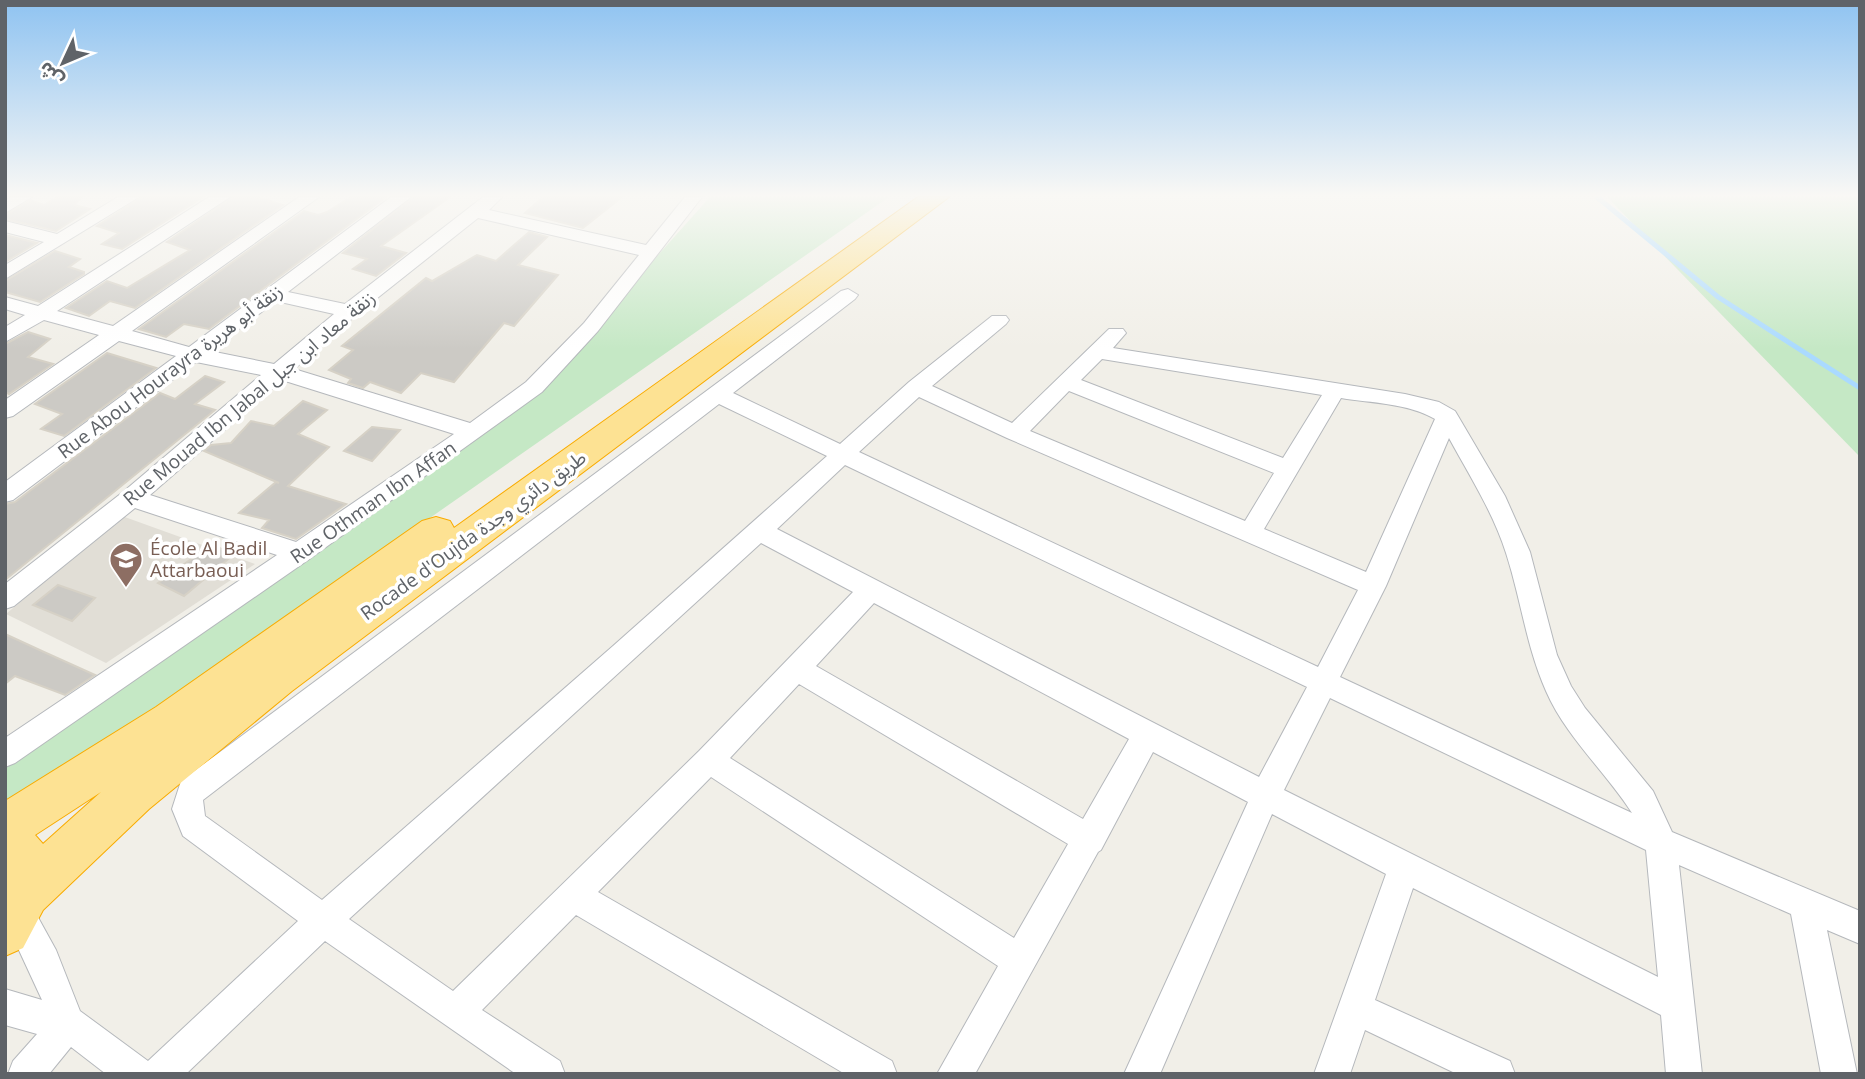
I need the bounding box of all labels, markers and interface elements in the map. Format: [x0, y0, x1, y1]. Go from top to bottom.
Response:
north arrow [28, 28, 98, 98]
text: ش [32, 56, 69, 93]
street label: Rue Abou Hourayra زنقة أبو هريرة [52, 278, 288, 464]
street label: Rue Mouad Ibn Jabal زنقة معاد ابن جبل [117, 285, 381, 511]
street label: Rue Othman Ibn Affan [285, 435, 461, 569]
street label: Rocade d'Oujda طريق دائري وجدة [355, 444, 593, 628]
place label: École Al Badil Attarbaoui [150, 535, 267, 583]
school or university icon: École Al Badil Attarbaoui [107, 540, 145, 589]

